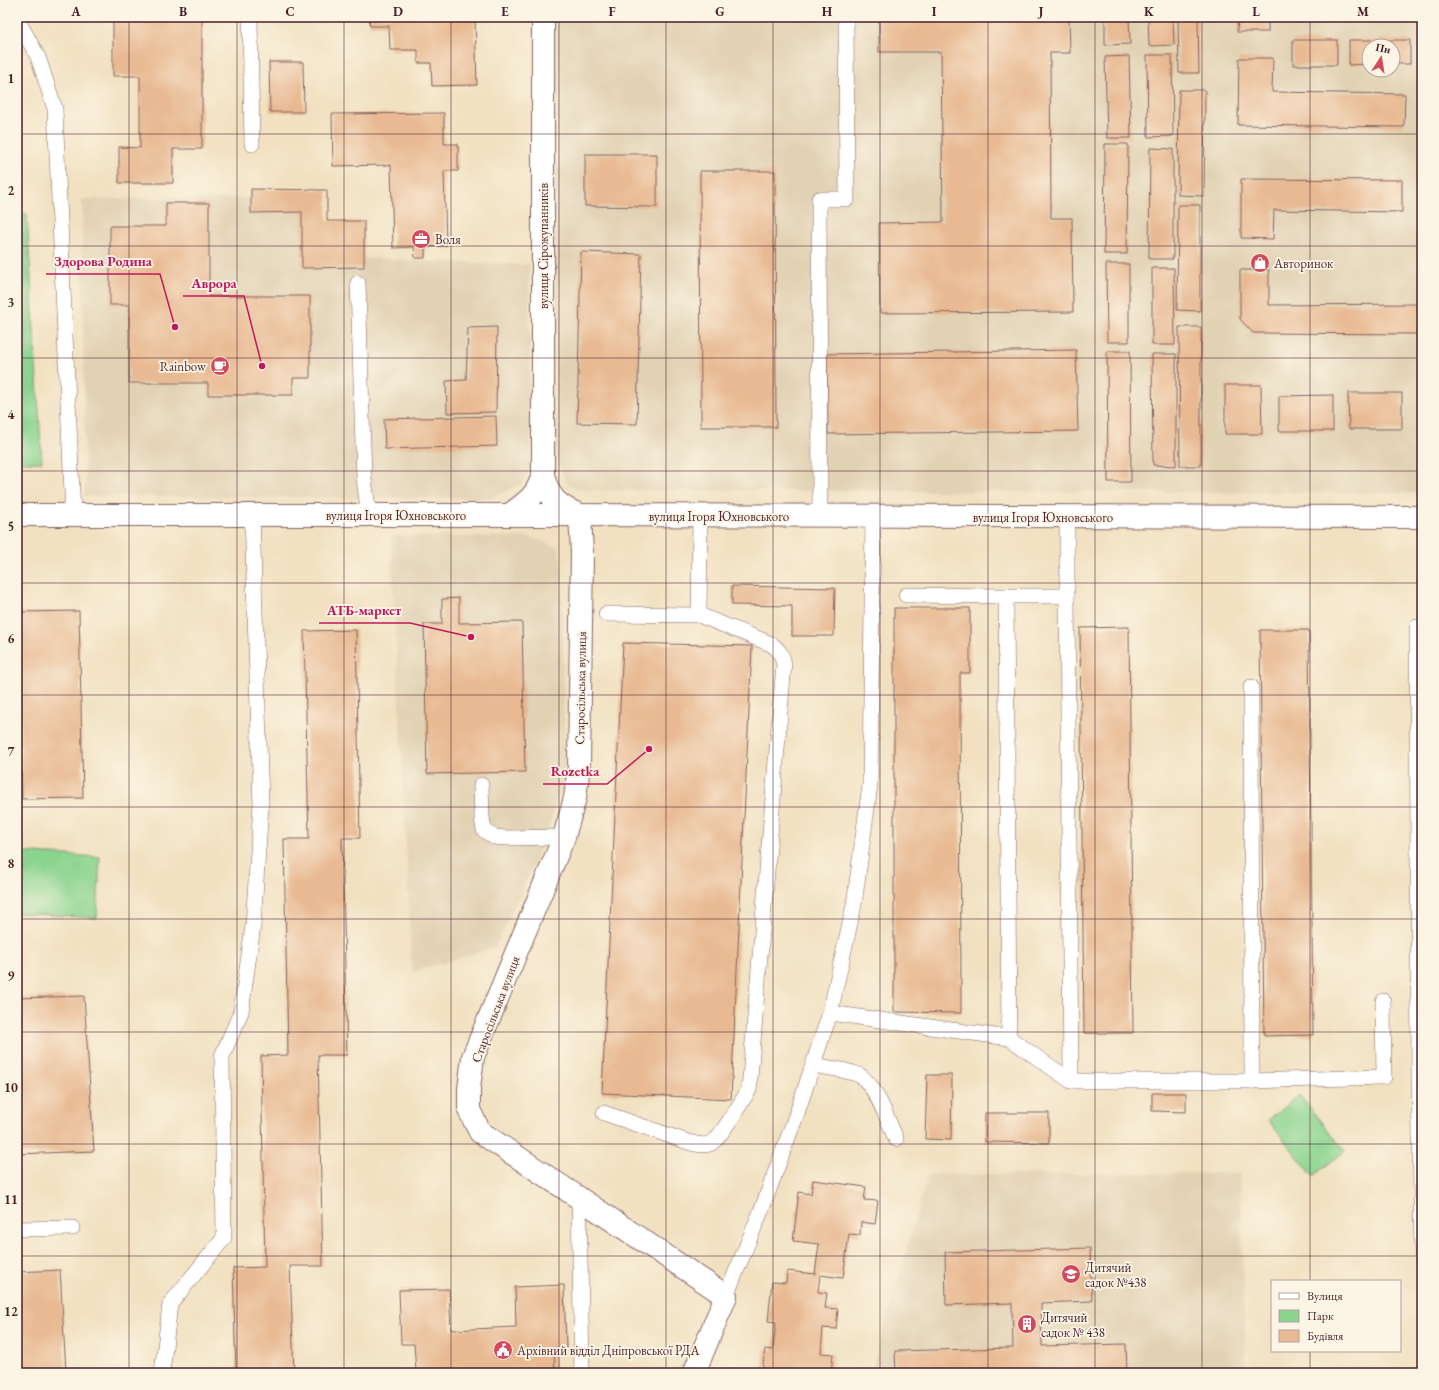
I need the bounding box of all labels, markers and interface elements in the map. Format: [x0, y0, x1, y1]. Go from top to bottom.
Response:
text: A [70, 3, 81, 20]
text: B [179, 3, 187, 20]
text: C [285, 3, 295, 20]
text: D [393, 3, 403, 20]
text: E [501, 3, 509, 20]
text: F [608, 3, 616, 20]
text: G [715, 3, 725, 20]
text: H [822, 3, 833, 20]
text: I [932, 3, 937, 20]
text: J [1037, 3, 1044, 20]
text: K [1144, 3, 1155, 20]
text: L [1252, 3, 1260, 20]
text: M [1357, 3, 1369, 20]
north arrow [1361, 38, 1401, 78]
text: Пн [1374, 40, 1393, 57]
text: 1 [8, 70, 15, 87]
text: 2 [8, 182, 15, 199]
street label: вулиця Сірожупанників [535, 183, 552, 309]
office icon: Воля [410, 228, 432, 250]
place label: Воля [435, 231, 461, 248]
callout: Здорова Родина [46, 248, 160, 274]
text: Здорова Родина [54, 252, 153, 270]
shop icon: Авторинок [1249, 252, 1271, 274]
place label: Авторинок [1273, 255, 1334, 272]
callout: Аврора [183, 270, 244, 296]
text: Аврора [190, 274, 238, 292]
text: 3 [8, 294, 15, 311]
cafe icon: Rainbow [209, 355, 231, 377]
place label: Rainbow [160, 358, 206, 375]
text: 4 [8, 406, 15, 423]
street label: вулиця Ігоря Юхновського [326, 507, 466, 524]
street label: вулиця Ігоря Юхновського [649, 508, 789, 525]
street label: вулиця Ігоря Юхновського [973, 509, 1113, 526]
text: 5 [8, 518, 14, 535]
callout: АТБ-маркет [319, 597, 410, 623]
text: АТБ-маркет [326, 601, 402, 619]
text: 6 [8, 630, 15, 647]
street label: Старосільська вулиця [571, 631, 590, 745]
text: 7 [8, 743, 15, 760]
callout: Rozetka [543, 758, 607, 784]
text: Rozetka [551, 762, 600, 780]
text: 8 [8, 855, 15, 872]
street label: Старосільська вулиця [467, 953, 524, 1065]
text: 9 [8, 967, 15, 984]
text: 10 [4, 1079, 18, 1096]
text: 11 [4, 1191, 18, 1208]
place label: Дитячий садок №438 [1085, 1259, 1146, 1291]
school or university icon: Дитячий садок №438 [1060, 1263, 1082, 1285]
legend [1271, 1280, 1401, 1352]
text: Вулиця [1307, 1288, 1343, 1304]
text: 12 [4, 1303, 18, 1320]
text: Парк [1307, 1308, 1334, 1324]
place label: Дитячий садок № 438 [1041, 1309, 1105, 1341]
building icon: Дитячий садок № 438 [1016, 1313, 1038, 1335]
text: Будівля [1307, 1328, 1344, 1344]
public building icon: Архівний відділ Дніпровської РДА [492, 1339, 514, 1361]
place label: Архівний відділ Дніпровської РДА [516, 1342, 700, 1359]

